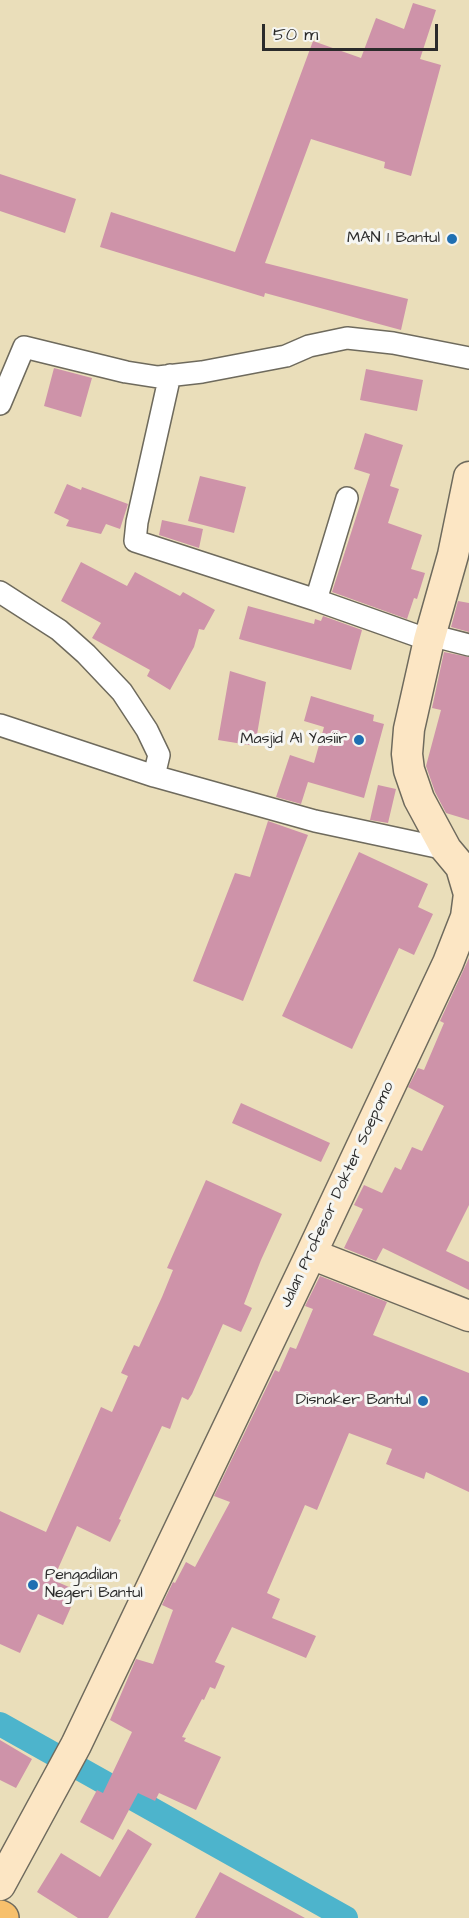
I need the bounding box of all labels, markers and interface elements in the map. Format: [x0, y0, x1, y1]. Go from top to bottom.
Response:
scale bar [265, 12, 440, 50]
text: 50 m [273, 22, 318, 47]
place label: MAN 1 Bantul [347, 229, 440, 249]
marker: MAN 1 Bantul [445, 232, 459, 246]
place label: Masjid Al Yasiir [240, 730, 347, 750]
marker: Masjid Al Yasiir [352, 733, 366, 747]
street label: Jalan Profesor Dokter Soepomo [277, 1079, 399, 1311]
place label: Disnaker Bantul [296, 1391, 411, 1411]
marker: Disnaker Bantul [416, 1394, 430, 1408]
place label: Pengadilan Negeri Bantul [45, 1566, 143, 1604]
marker: Pengadilan Negeri Bantul [26, 1578, 40, 1592]

